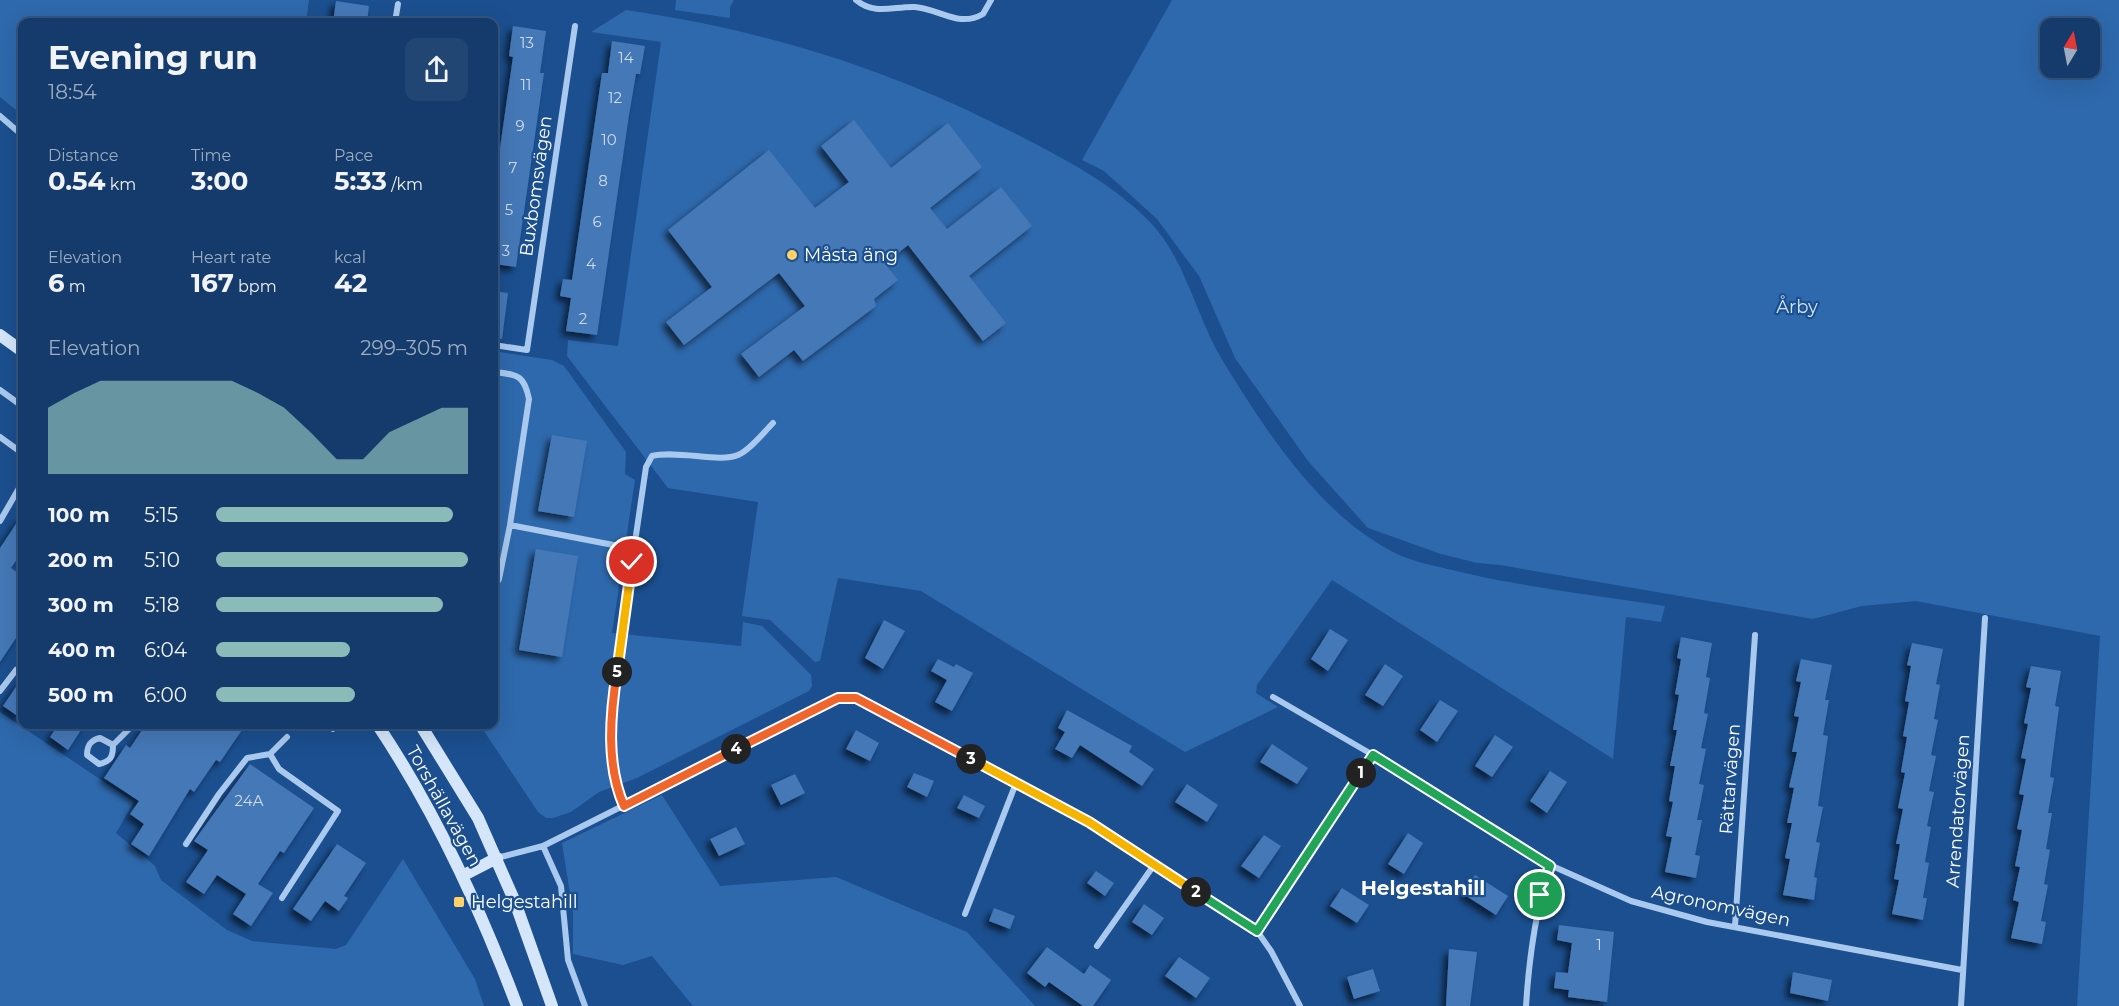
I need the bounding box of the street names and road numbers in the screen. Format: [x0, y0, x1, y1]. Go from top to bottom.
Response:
street label: Buxbomsvägen [515, 114, 557, 258]
street label: Rättarvägen [1715, 723, 1745, 835]
street label: Arrendatorvägen [1942, 733, 1974, 889]
street label: Torshällavägen [402, 742, 486, 870]
street label: Agronomvägen [1650, 881, 1792, 931]

